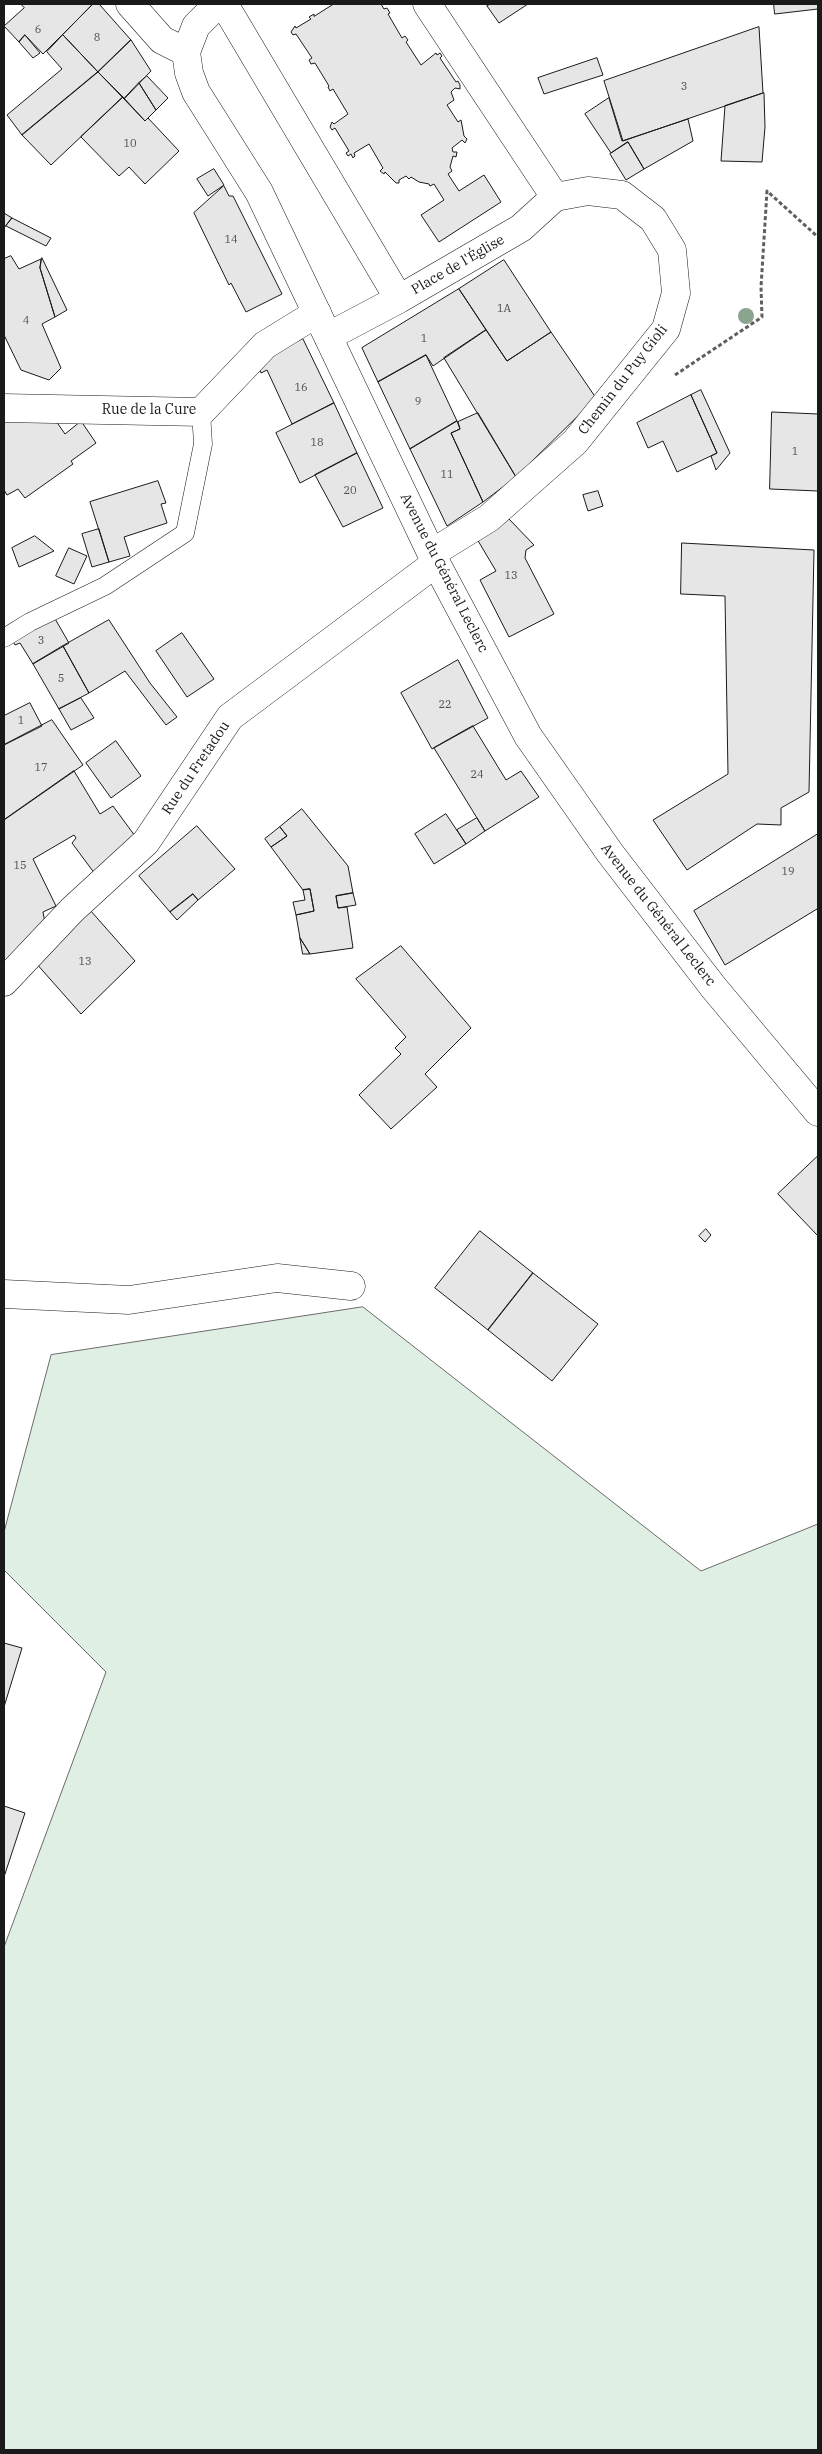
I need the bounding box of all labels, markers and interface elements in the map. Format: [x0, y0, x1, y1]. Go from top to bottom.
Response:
house number: 6 [35, 23, 41, 37]
house number: 8 [94, 31, 100, 45]
house number: 3 [681, 80, 687, 94]
house number: 10 [123, 137, 137, 151]
street label: Place de l'Église [408, 232, 508, 298]
house number: 14 [224, 233, 238, 247]
house number: 1A [497, 302, 511, 316]
house number: 4 [23, 314, 29, 328]
street label: Chemin du Puy Gioli [575, 322, 671, 438]
house number: 1 [421, 332, 427, 346]
house number: 16 [294, 381, 308, 395]
house number: 9 [415, 395, 421, 409]
street label: Rue de la Cure [102, 402, 196, 418]
house number: 18 [310, 436, 324, 450]
house number: 1 [792, 445, 798, 459]
house number: 11 [440, 468, 454, 482]
house number: 20 [343, 484, 357, 498]
street label: Avenue du Général Leclerc [396, 491, 492, 655]
house number: 13 [504, 569, 518, 583]
house number: 3 [38, 634, 44, 648]
house number: 5 [58, 672, 64, 686]
house number: 22 [438, 698, 452, 712]
house number: 1 [18, 714, 24, 728]
street label: Rue du Fretadou [159, 718, 233, 818]
house number: 17 [34, 761, 48, 775]
house number: 24 [470, 768, 484, 782]
street label: Avenue du Général Leclerc [597, 840, 719, 990]
house number: 15 [13, 859, 27, 873]
house number: 19 [781, 865, 795, 879]
house number: 13 [78, 955, 92, 969]

